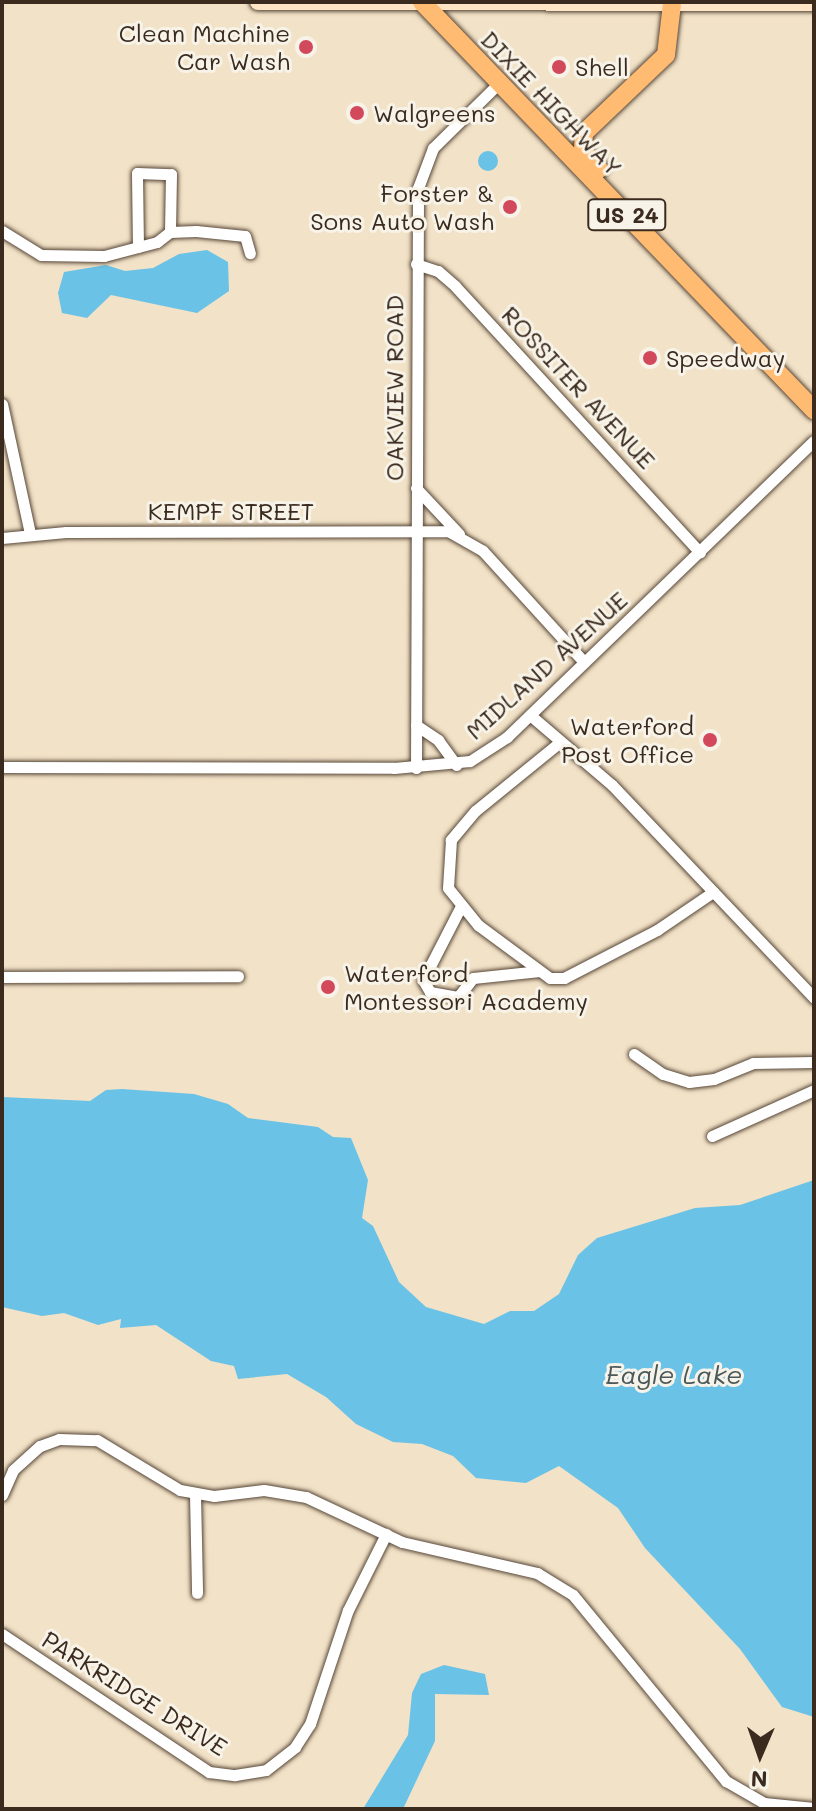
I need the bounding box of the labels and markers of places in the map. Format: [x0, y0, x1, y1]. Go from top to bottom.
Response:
place label: Clean Machine Car Wash [119, 19, 290, 75]
marker: Clean Machine Car Wash [297, 38, 315, 56]
place label: Shell [575, 53, 629, 81]
marker: Shell [550, 58, 568, 76]
place label: Walgreens [373, 99, 496, 127]
marker: Walgreens [348, 104, 366, 122]
place label: Forster & Sons Auto Wash [310, 179, 494, 235]
marker: Forster & Sons Auto Wash [501, 198, 519, 216]
place label: Speedway [666, 344, 785, 372]
marker: Speedway [641, 349, 659, 367]
place label: Waterford Post Office [561, 712, 694, 768]
marker: Waterford Post Office [701, 731, 719, 749]
place label: Waterford Montessori Academy [344, 959, 588, 1015]
marker: Waterford Montessori Academy [319, 978, 337, 996]

